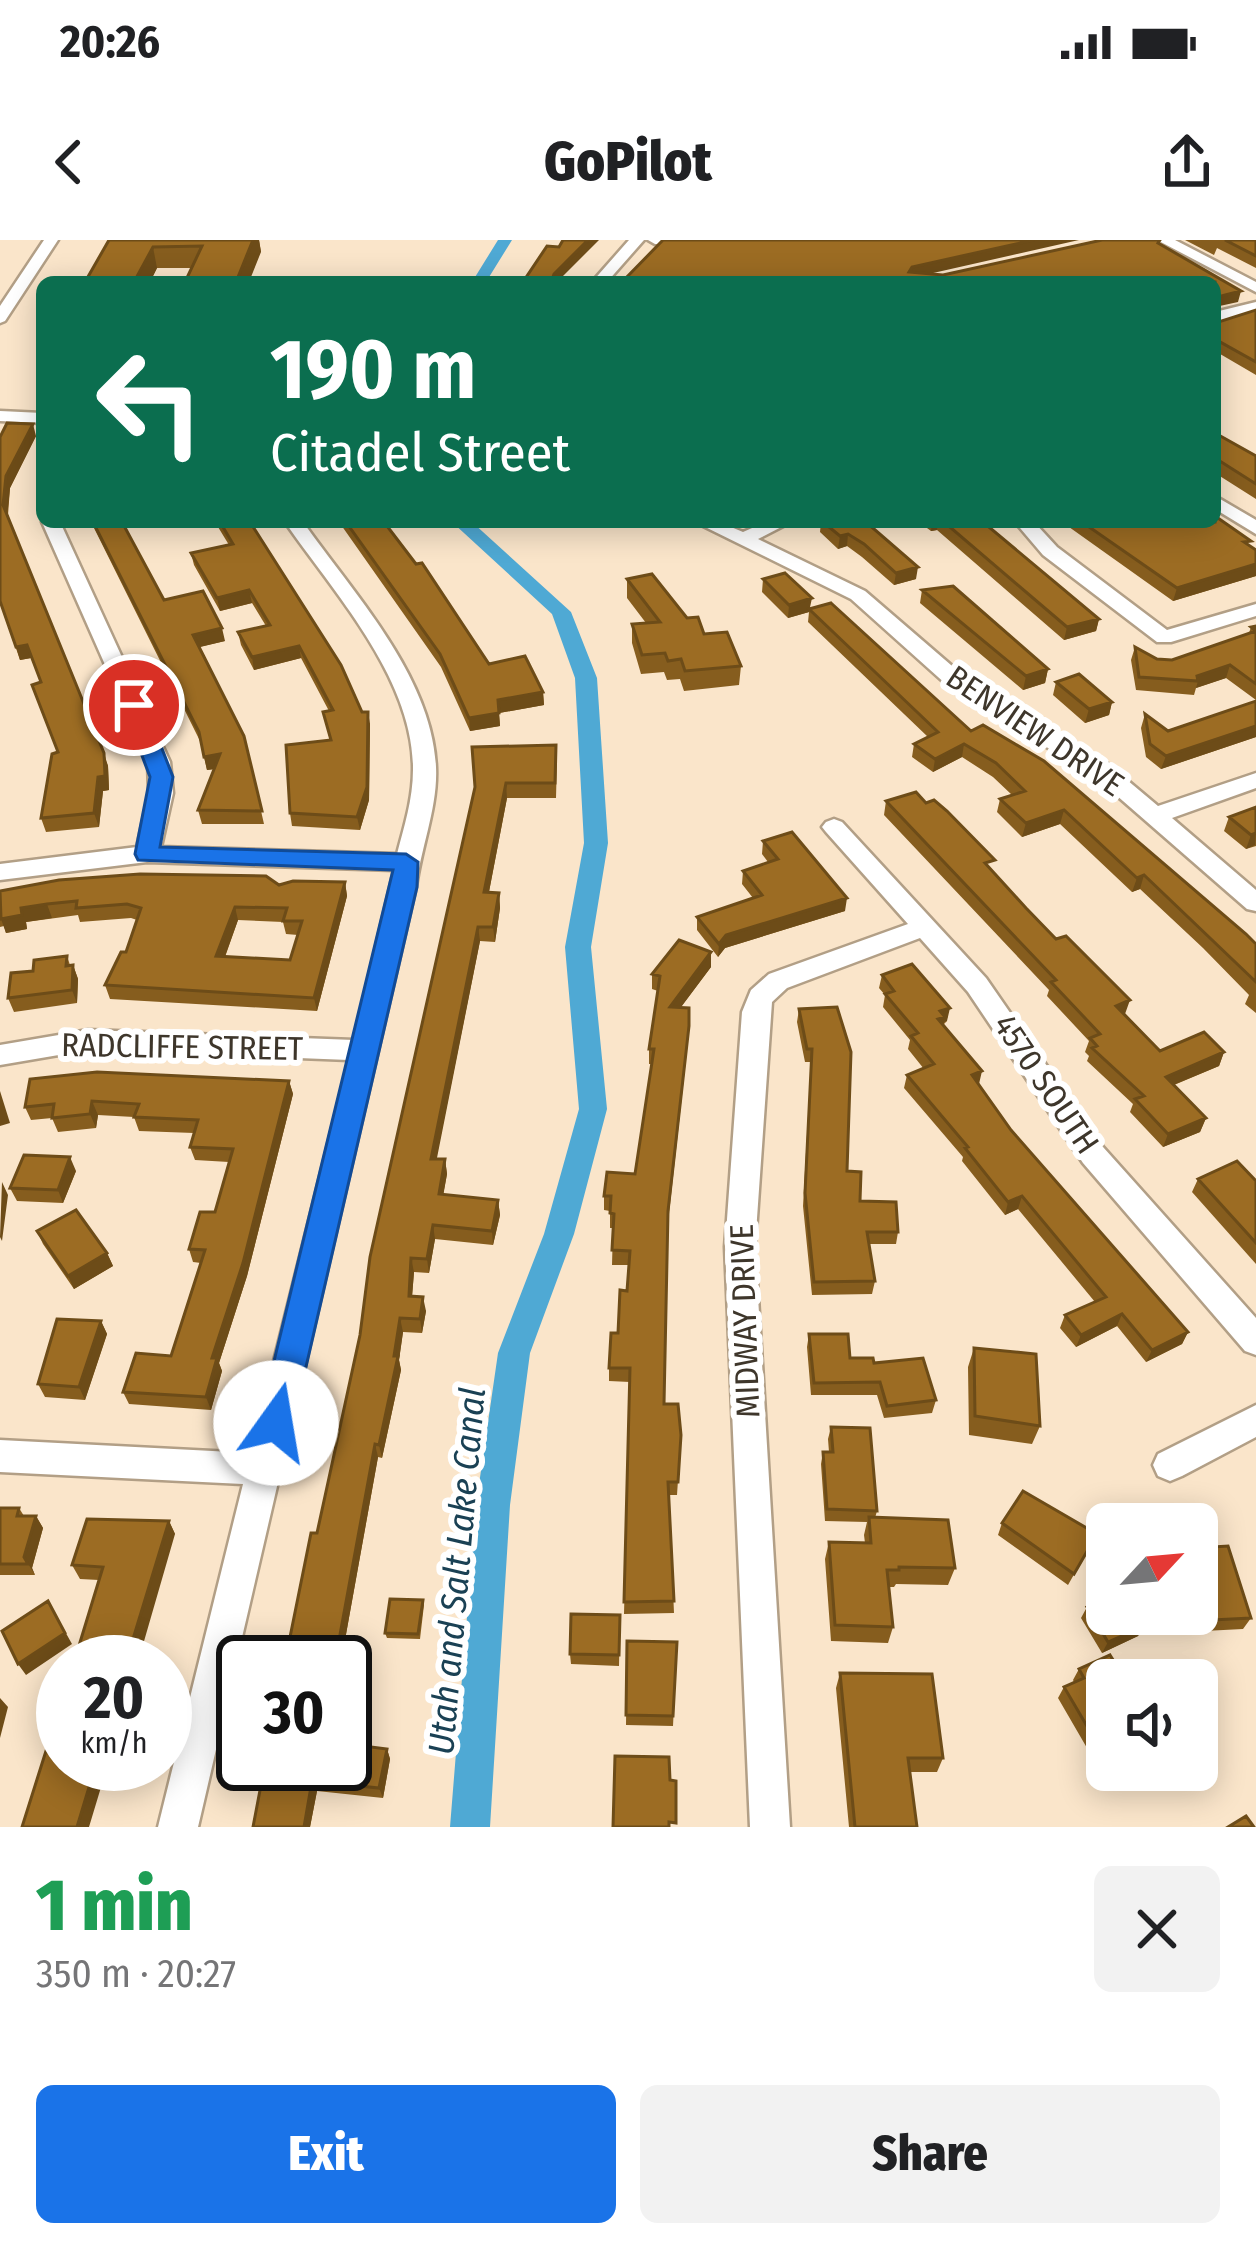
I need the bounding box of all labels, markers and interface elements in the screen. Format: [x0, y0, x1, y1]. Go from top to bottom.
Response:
text: 20:26 [60, 15, 160, 69]
icon: back [36, 129, 102, 195]
icon: share [1154, 129, 1220, 195]
text: GoPilot [544, 130, 712, 194]
text: 190 m [270, 319, 476, 420]
icon: left [72, 324, 228, 480]
text: Citadel Street [270, 421, 570, 485]
pin [83, 654, 185, 756]
street label: BENVIEW DRIVE [939, 657, 1131, 805]
icon: arrive [101, 672, 167, 738]
street label: 4570 SOUTH [985, 1007, 1107, 1161]
street label: RADCLIFFE STREET [61, 1025, 304, 1069]
street label: MIDWAY DRIVE [722, 1223, 768, 1419]
position arrow [213, 1360, 339, 1486]
water label: Utah and Salt Lake Canal [419, 1386, 495, 1756]
north arrow [1086, 1503, 1218, 1635]
map controls [1086, 1503, 1218, 1791]
speed limit sign: 30 [216, 1635, 372, 1791]
button: sound [1086, 1659, 1218, 1791]
text: 20 [84, 1662, 144, 1734]
text: km/h [81, 1725, 147, 1761]
text: 1 min [36, 1863, 193, 1949]
button: close [1094, 1866, 1220, 1992]
text: 350 m · 20:27 [36, 1951, 236, 1997]
button: Exit [36, 2085, 616, 2223]
button: Share [640, 2085, 1220, 2223]

